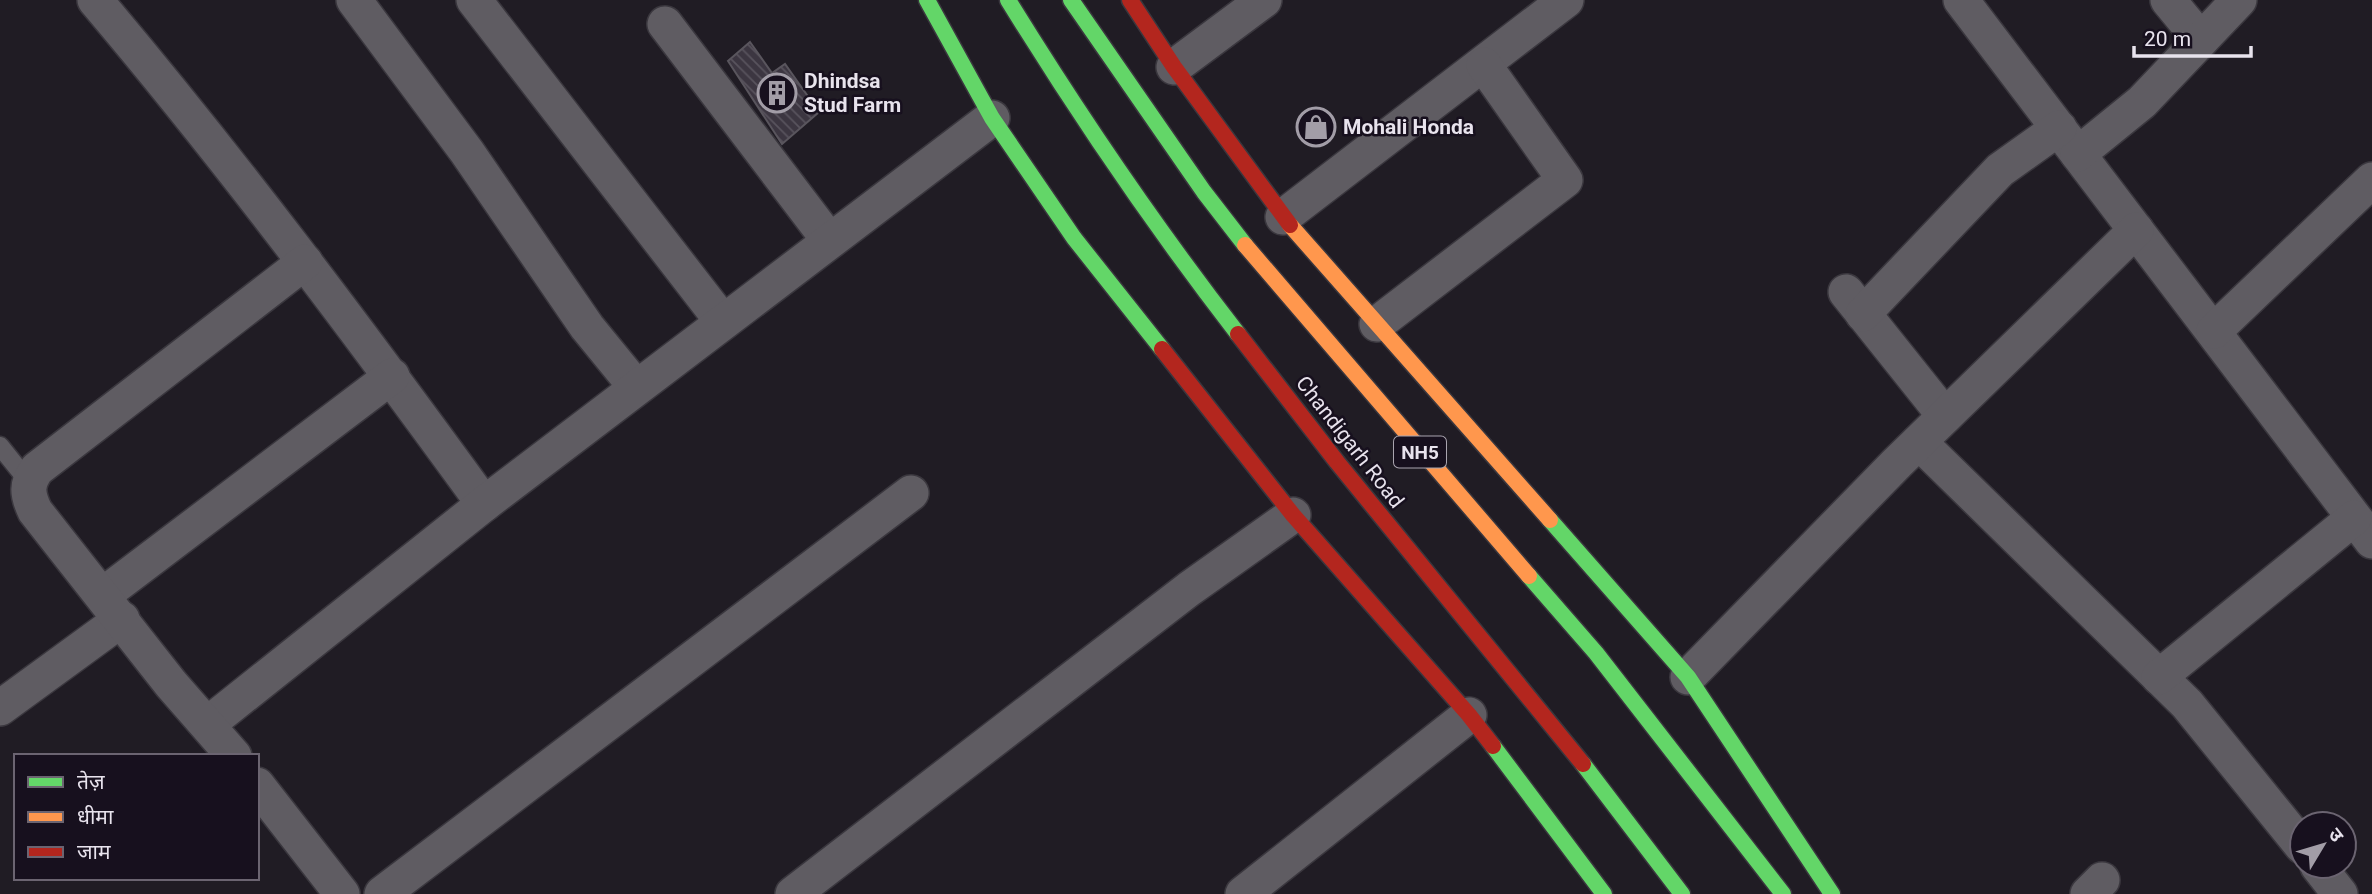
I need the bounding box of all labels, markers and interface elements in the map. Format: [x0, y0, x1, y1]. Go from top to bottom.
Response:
scale bar [2134, 14, 2251, 58]
text: 20 m [2144, 27, 2191, 51]
place label: Dhindsa Stud Farm [804, 69, 901, 117]
building icon: Dhindsa Stud Farm [756, 72, 798, 114]
shop icon: Mohali Honda [1295, 106, 1337, 148]
place label: Mohali Honda [1343, 115, 1474, 139]
street label: Chandigarh Road [1291, 371, 1409, 513]
road number: NH5 [1394, 436, 1446, 467]
legend [14, 754, 259, 880]
text: तेज़ [77, 770, 105, 794]
text: धीमा [77, 805, 114, 829]
north arrow [2288, 810, 2358, 880]
text: उ [2324, 823, 2349, 847]
text: जाम [77, 840, 111, 864]

